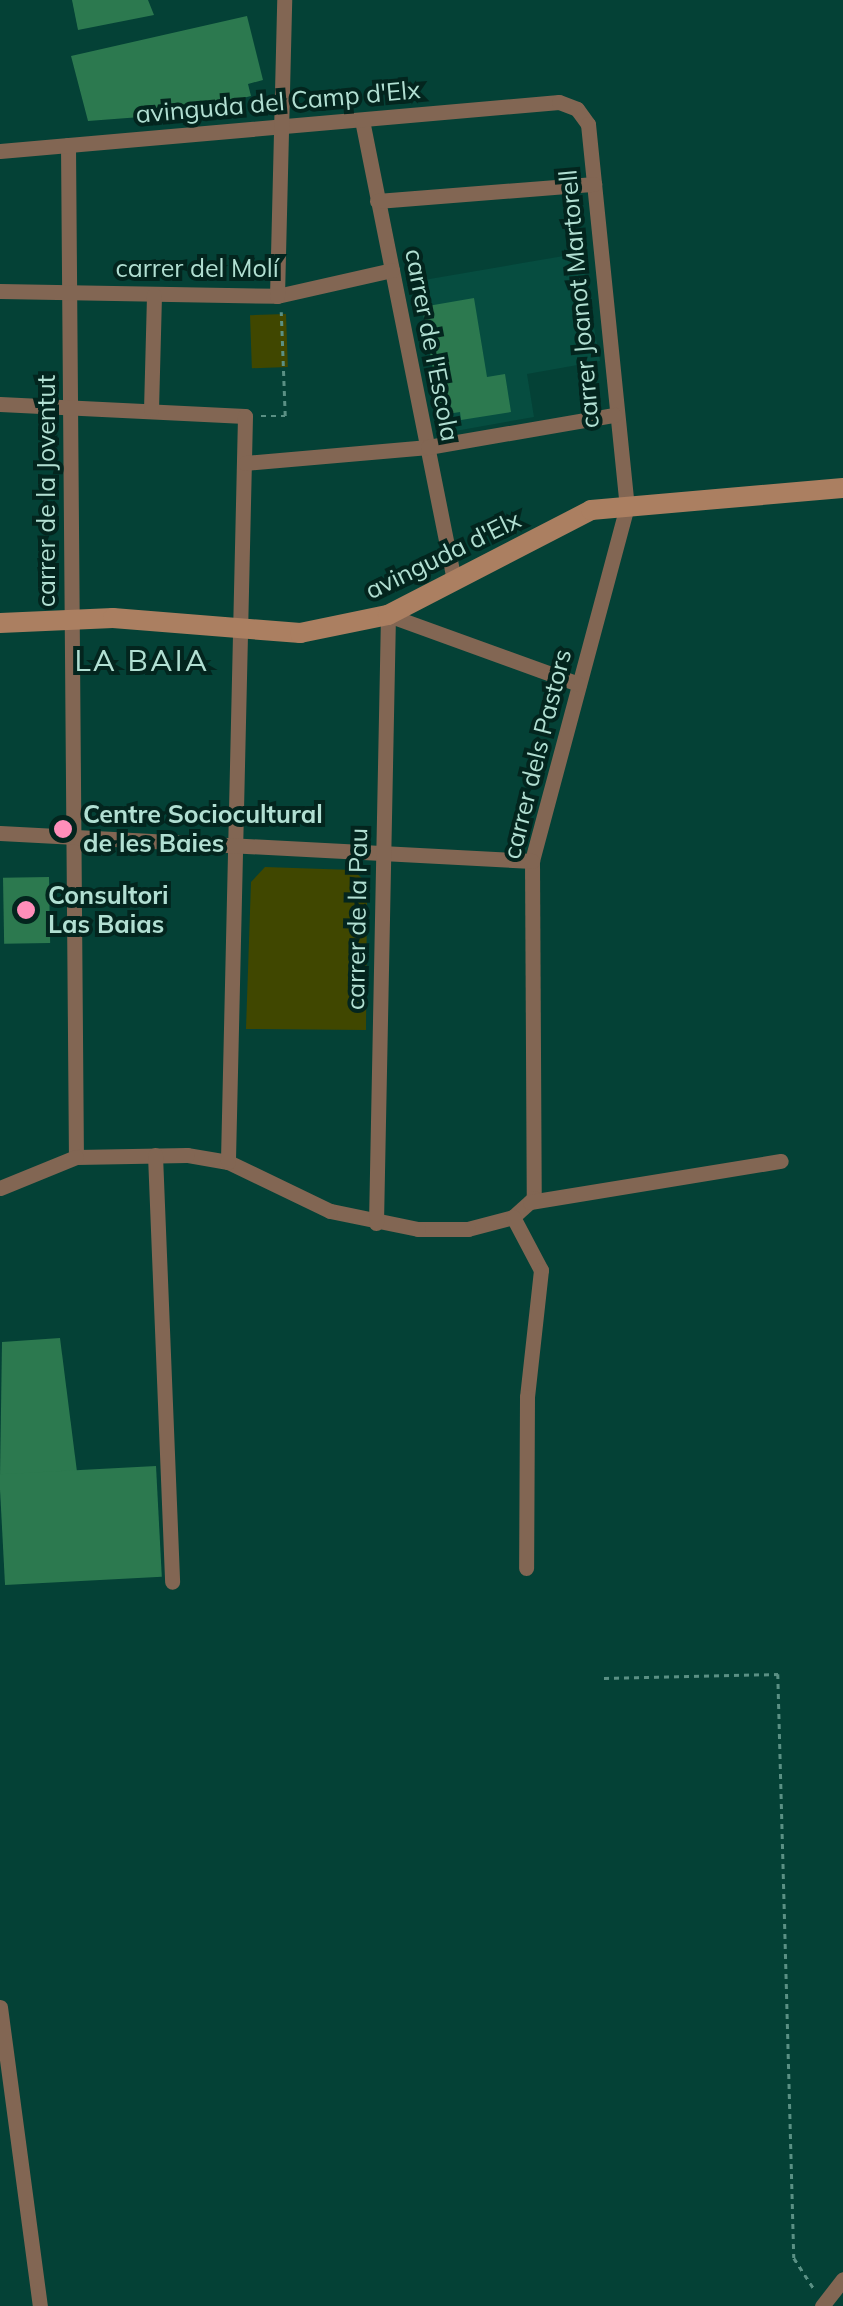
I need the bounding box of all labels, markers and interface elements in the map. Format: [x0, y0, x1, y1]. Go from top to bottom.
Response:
street label: avinguda del Camp d'Elx [134, 75, 422, 129]
street label: carrer Joanot Martorell [553, 168, 605, 430]
street label: carrer de l'Escola [399, 246, 465, 444]
street label: carrer del Molí [115, 253, 279, 283]
street label: carrer de la Joventut [31, 375, 61, 607]
street label: avinguda d'Elx [360, 504, 526, 606]
district label: LA BAIA [74, 642, 210, 678]
street label: carrer dels Pastors [496, 646, 578, 862]
place label: Centre Sociocultural de les Baies [83, 800, 323, 859]
marker: Centre Sociocultural de les Baies [52, 818, 74, 840]
street label: carrer de la Pau [340, 828, 374, 1010]
place label: Consultori Las Baias [48, 881, 169, 940]
marker: Consultori Las Baias [13, 897, 39, 923]

